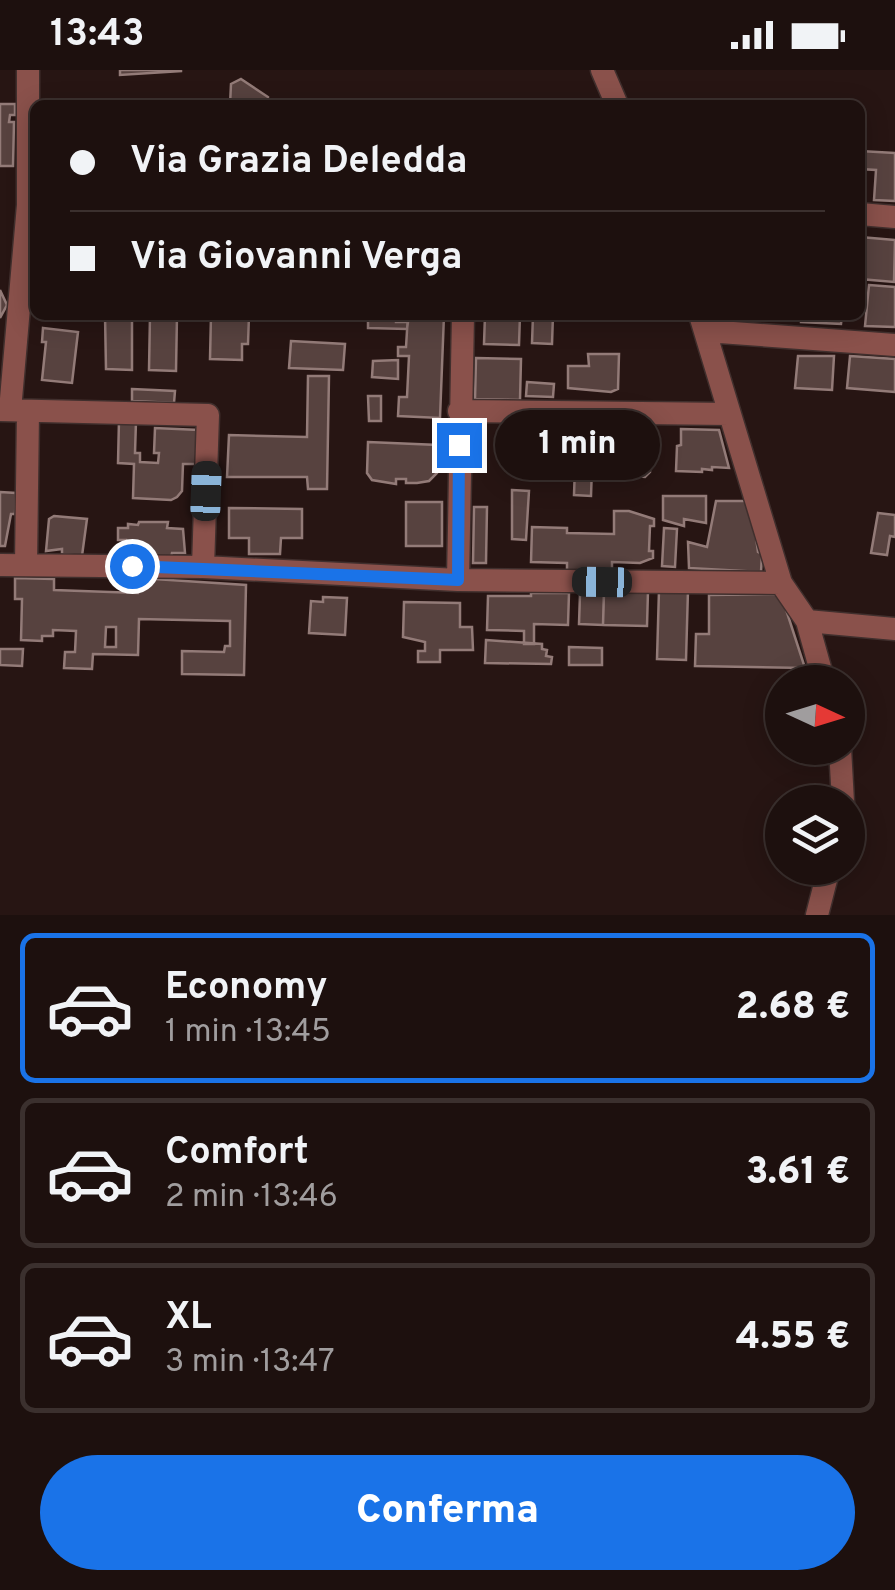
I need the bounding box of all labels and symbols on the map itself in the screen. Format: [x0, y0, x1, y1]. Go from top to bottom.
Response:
callout: 1 min [494, 410, 659, 480]
route end [437, 423, 482, 468]
car [190, 460, 222, 522]
route start [110, 544, 155, 589]
car [572, 566, 632, 598]
north arrow [765, 665, 865, 765]

